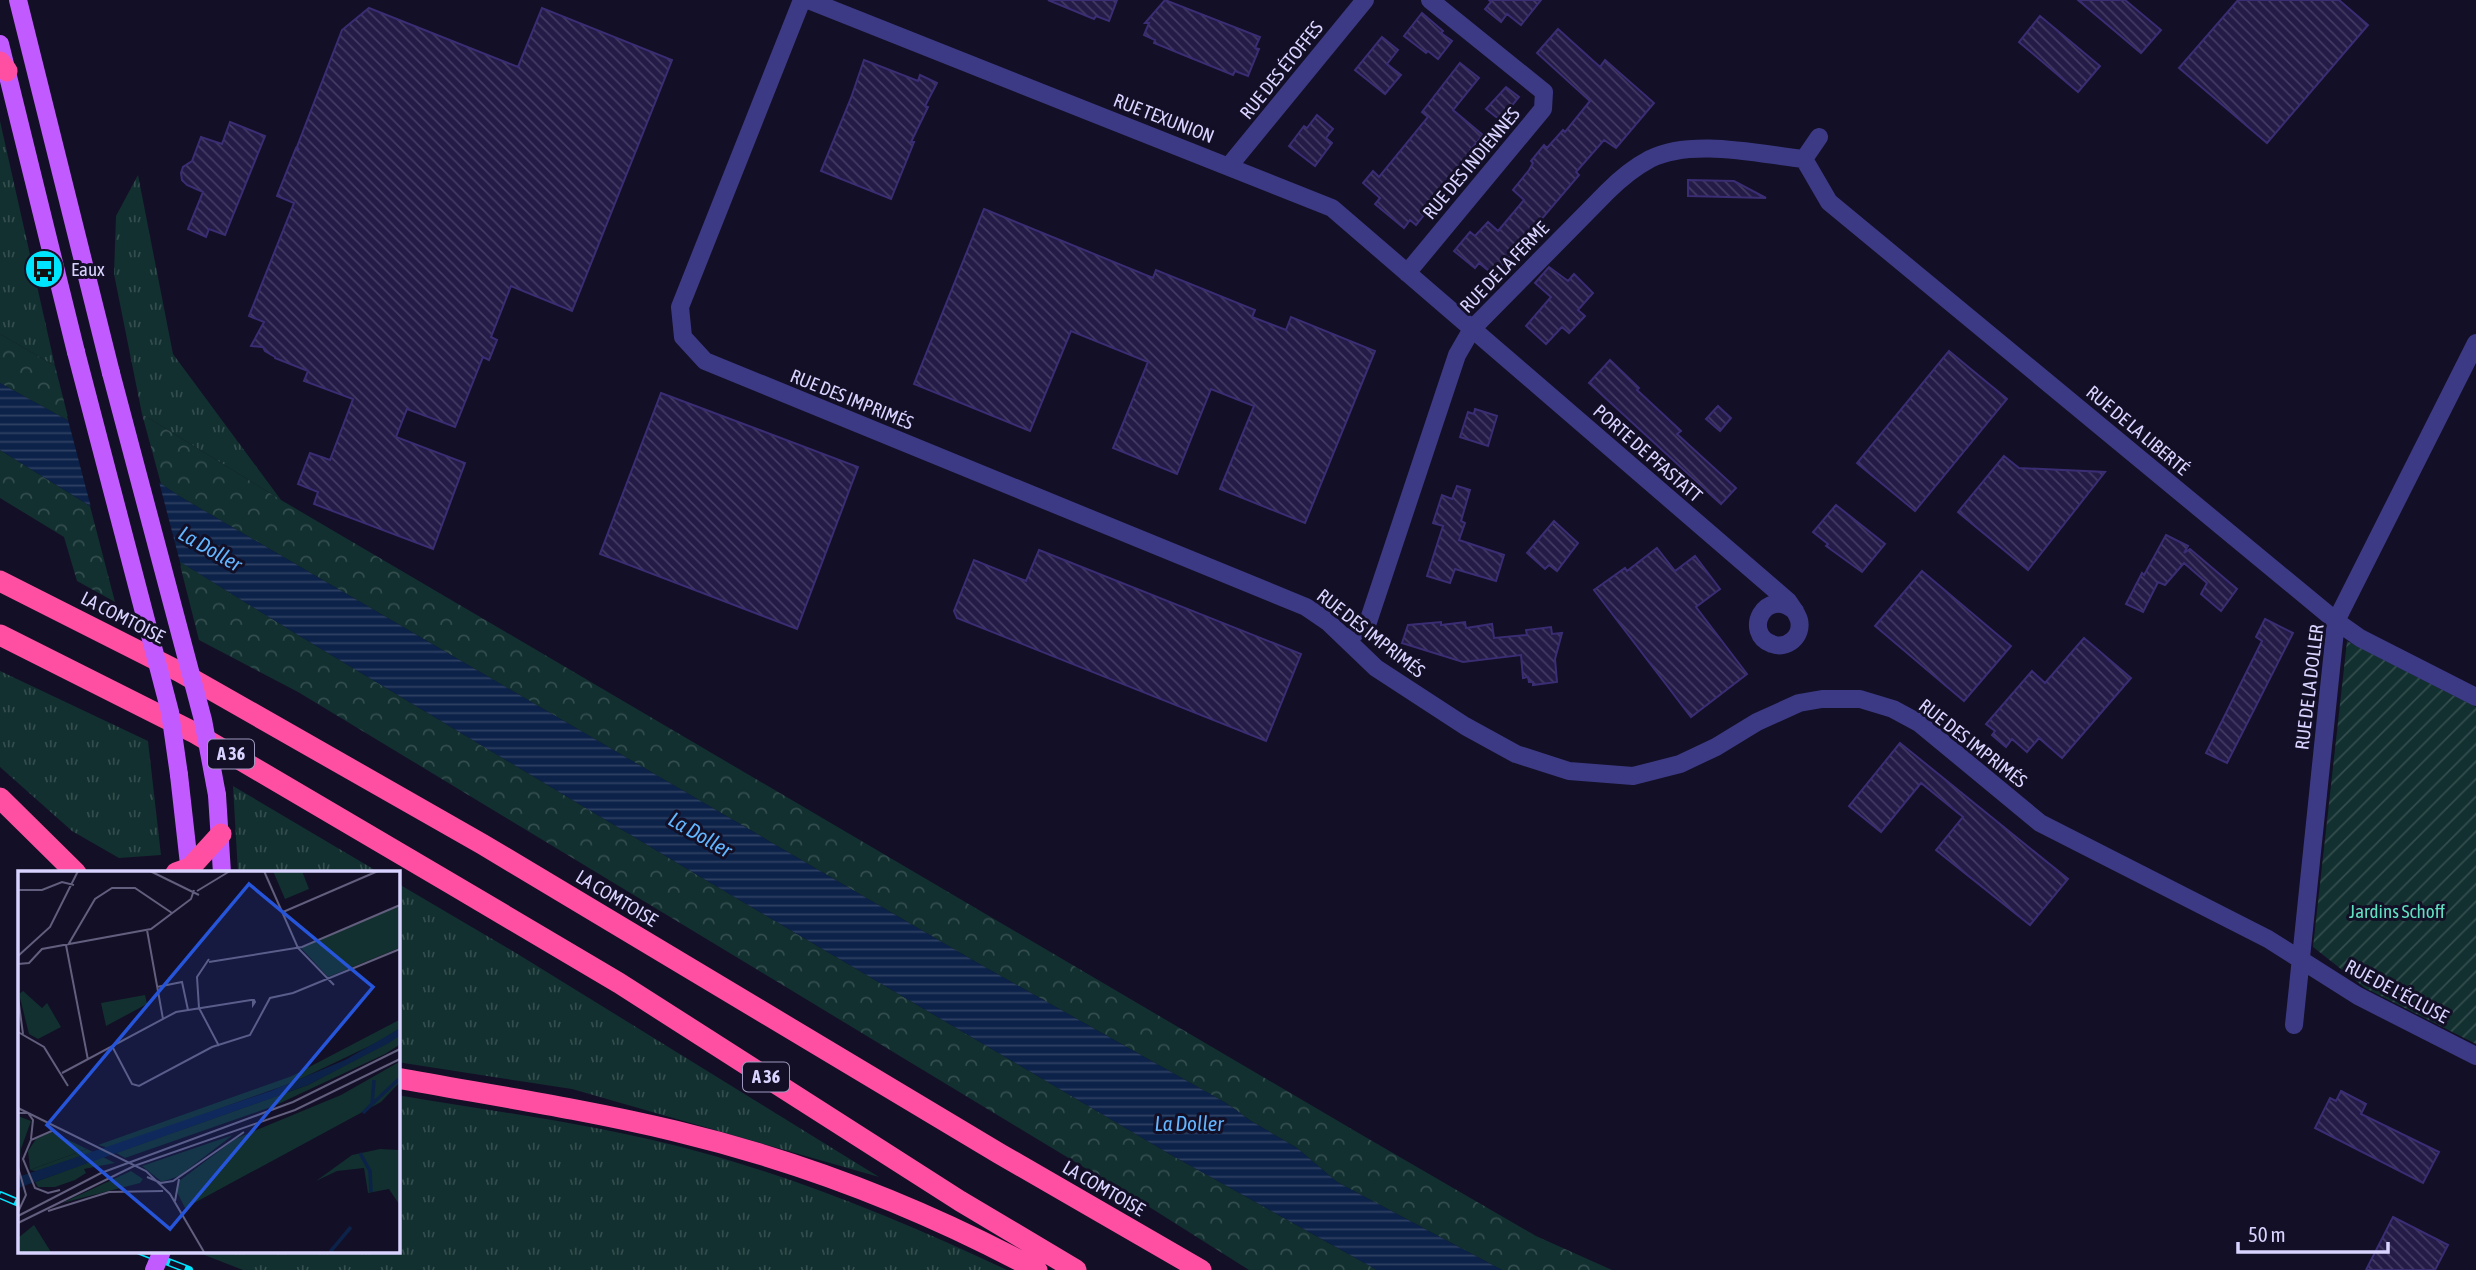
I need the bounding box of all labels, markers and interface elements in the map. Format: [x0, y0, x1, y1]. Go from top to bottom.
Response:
street label: RUE DES ÉTOFFES [1235, 17, 1327, 123]
street label: RUE TEXUNION [1111, 89, 1217, 147]
street label: RUE DES INDIENNES [1418, 103, 1524, 223]
street label: RUE DE LA FERME [1455, 217, 1553, 317]
bus stop icon: Eaux [23, 248, 65, 290]
place label: Eaux [71, 258, 105, 280]
street label: RUE DES IMPRIMÉS [787, 364, 917, 434]
street label: RUE DE LA LIBERTÉ [2082, 381, 2194, 479]
street label: PORTE DE PFASTATT [1589, 400, 1707, 507]
water label: La Doller [175, 521, 247, 576]
street label: RUE DES IMPRIMÉS [1313, 584, 1429, 682]
street label: LA COMTOISE [77, 586, 169, 648]
street label: RUE DE LA DOLLER [2290, 623, 2328, 751]
street label: RUE DES IMPRIMÉS [1915, 694, 2031, 792]
road number: A 36 [208, 740, 254, 768]
water label: La Doller [665, 807, 737, 862]
street label: LA COMTOISE [572, 865, 662, 931]
inset map [18, 871, 399, 1252]
park label: Jardins Schoff [2349, 900, 2446, 922]
street label: RUE DE L'ÉCLUSE [2342, 955, 2452, 1027]
road number: A 36 [743, 1062, 789, 1092]
water label: La Doller [1155, 1111, 1224, 1135]
street label: LA COMTOISE [1059, 1156, 1149, 1220]
scale bar [2238, 1210, 2388, 1254]
text: 50 m [2248, 1222, 2286, 1246]

